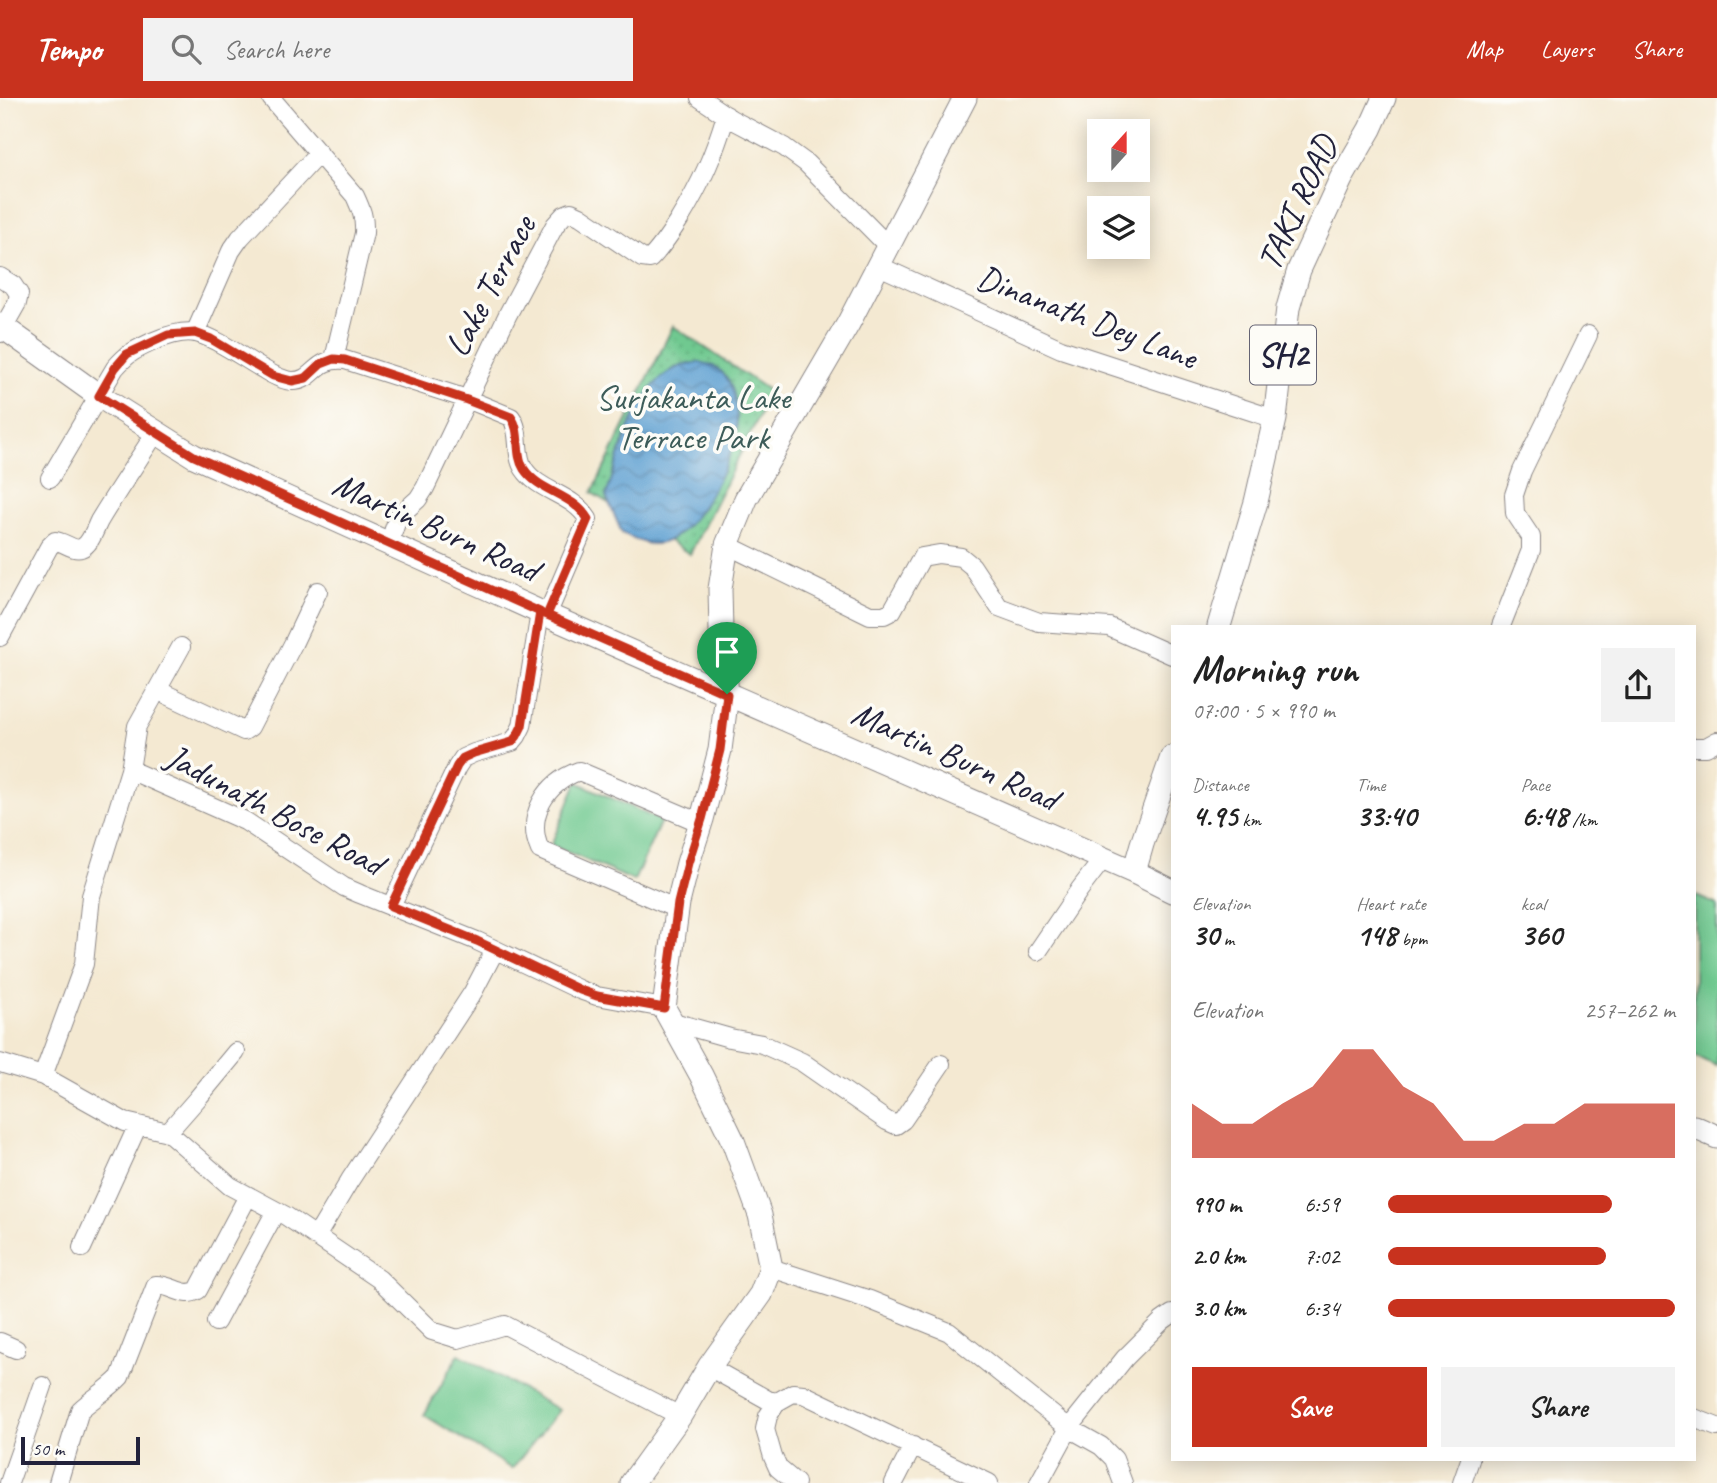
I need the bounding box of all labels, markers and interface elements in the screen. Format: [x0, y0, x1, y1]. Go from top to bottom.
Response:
search box [143, 18, 633, 81]
text: Tempo [35, 28, 101, 70]
icon: search [167, 30, 205, 68]
text: Search here [223, 33, 329, 66]
text: Map [1466, 34, 1503, 64]
text: Layers [1541, 34, 1594, 64]
text: Share [1632, 34, 1682, 64]
north arrow [1087, 119, 1150, 182]
map controls [1087, 119, 1150, 259]
street label: TAKI ROAD [1246, 126, 1349, 277]
button: layers [1087, 196, 1150, 259]
street label: Lake Terrace [434, 206, 547, 364]
street label: Dinanath Dey Lane [971, 254, 1206, 380]
road number: SH2 [1250, 326, 1316, 384]
park label: Surjakanta Lake Terrace Park [596, 375, 793, 460]
street label: Martin Burn Road [326, 462, 551, 595]
pin [697, 622, 757, 694]
icon: arrive [708, 633, 746, 671]
text: Morning run [1192, 646, 1358, 693]
button: share [1601, 648, 1675, 722]
street label: Martin Burn Road [845, 691, 1070, 824]
text: 07:00 · 5 × 990 m [1192, 696, 1335, 725]
street label: Jadunath Bose Road [157, 733, 396, 889]
text: Distance [1192, 773, 1249, 797]
text: Time [1356, 773, 1385, 797]
text: Pace [1521, 773, 1550, 797]
text: 4.95 [1192, 797, 1238, 835]
text: 33:40 [1356, 797, 1416, 835]
text: 6:48 [1521, 797, 1568, 835]
text: km [1238, 808, 1261, 832]
text: /km [1568, 808, 1597, 832]
text: Elevation [1192, 892, 1250, 916]
text: Heart rate [1356, 892, 1426, 916]
text: kcal [1521, 892, 1546, 916]
text: 30 [1192, 916, 1219, 954]
text: 148 [1356, 916, 1397, 954]
text: 360 [1521, 916, 1562, 954]
text: m [1219, 927, 1234, 951]
text: bpm [1397, 927, 1428, 951]
text: Elevation [1192, 996, 1263, 1025]
text: 257–262 m [1584, 996, 1675, 1025]
text: 990 m [1192, 1190, 1241, 1219]
text: 6:59 [1304, 1190, 1340, 1219]
text: 2.0 km [1192, 1242, 1246, 1271]
text: 7:02 [1304, 1242, 1340, 1271]
text: 3.0 km [1192, 1294, 1246, 1323]
text: 6:34 [1304, 1294, 1340, 1323]
button: Save [1192, 1367, 1427, 1447]
button: Share [1441, 1367, 1675, 1447]
scale bar [21, 1434, 140, 1466]
text: 50 m [32, 1437, 64, 1461]

